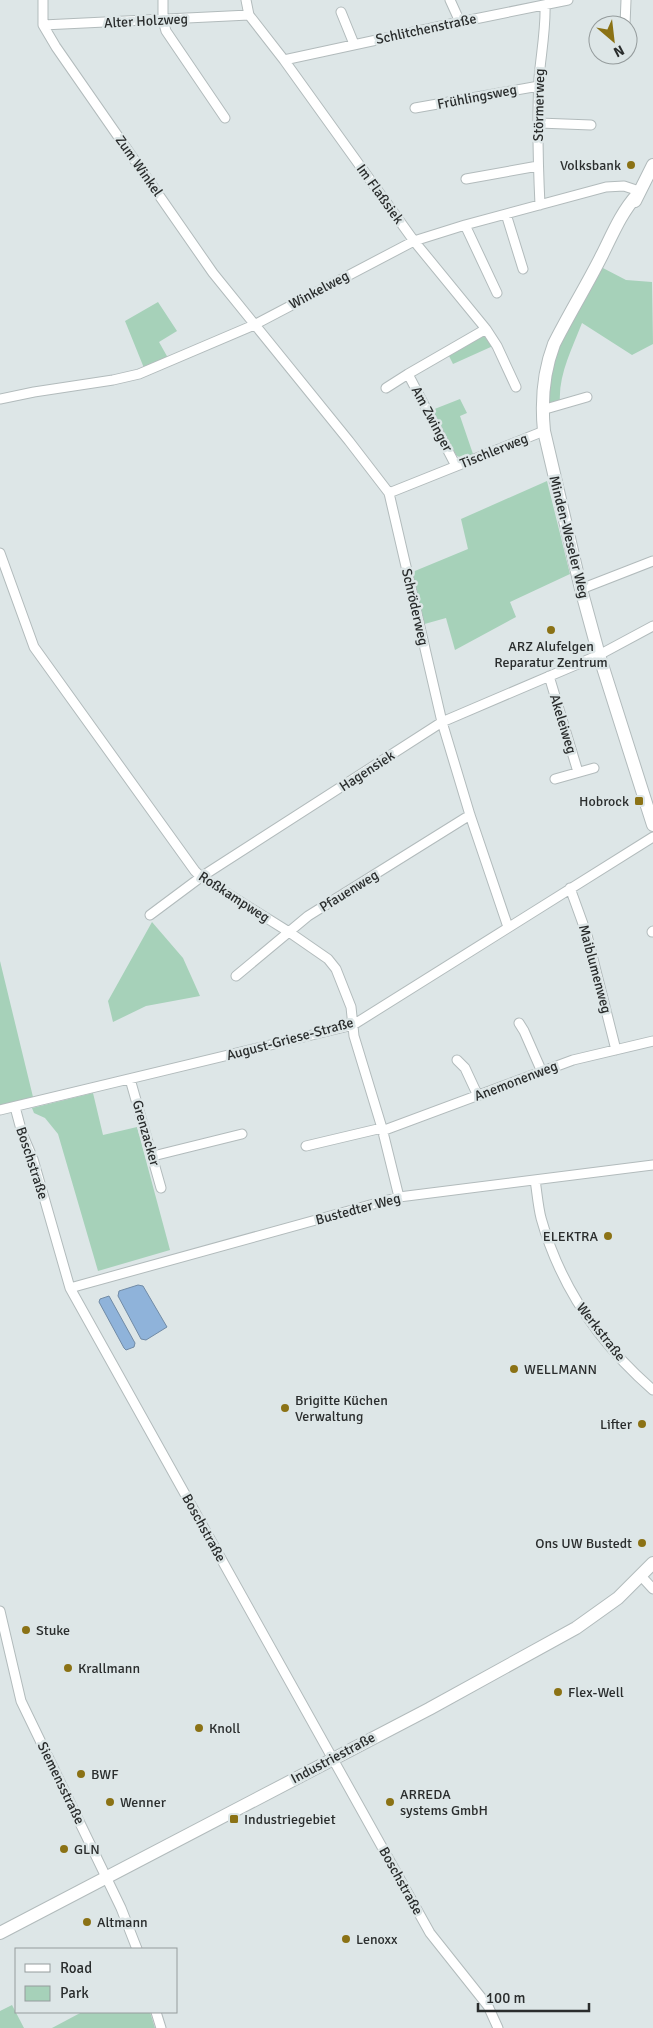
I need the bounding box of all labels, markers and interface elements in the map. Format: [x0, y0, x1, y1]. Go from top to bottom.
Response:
street label: Alter Holzweg [104, 10, 188, 32]
street label: Schlitchenstraße [374, 10, 478, 48]
north arrow [588, 15, 638, 65]
text: N [611, 41, 627, 61]
street label: Störmerweg [530, 68, 548, 142]
street label: Frühlingsweg [436, 81, 518, 113]
street label: Zum Winkel [112, 132, 166, 200]
place label: Volksbank [560, 157, 621, 174]
marker: Volksbank [625, 159, 637, 171]
street label: Im Flaßsiek [353, 161, 407, 227]
street label: Winkelweg [286, 267, 352, 313]
street label: Am Zwinger [408, 383, 457, 455]
street label: Tischlerweg [458, 430, 530, 472]
street label: Minden-Weseler Weg [545, 474, 593, 600]
street label: Schröderweg [398, 567, 432, 647]
marker: ARZ Alufelgen Reparatur Zentrum [545, 624, 557, 636]
place label: ARZ Alufelgen Reparatur Zentrum [494, 638, 608, 671]
street label: Akeleiweg [546, 692, 580, 756]
street label: Hagensiek [336, 747, 398, 795]
place label: Hobrock [579, 793, 629, 810]
marker: Hobrock [633, 795, 645, 807]
street label: Pfauenweg [316, 866, 382, 916]
street label: Roßkampweg [195, 868, 273, 926]
street label: Maiblumenweg [575, 923, 615, 1015]
street label: August-Griese-Straße [225, 1014, 355, 1064]
street label: Anemonenweg [472, 1057, 560, 1105]
street label: Grenzacker [129, 1098, 164, 1169]
street label: Boschstraße [12, 1125, 52, 1201]
street label: Bustedter Weg [314, 1190, 402, 1228]
place label: ELEKTRA [543, 1228, 598, 1245]
marker: ELEKTRA [602, 1230, 614, 1242]
street label: Werkstraße [573, 1299, 629, 1365]
place label: WELLMANN [524, 1361, 597, 1378]
marker: WELLMANN [508, 1363, 520, 1375]
place label: Brigitte Küchen Verwaltung [295, 1392, 388, 1425]
marker: Brigitte Küchen Verwaltung [279, 1402, 291, 1414]
place label: Lifter [600, 1416, 633, 1433]
marker: Lifter [636, 1418, 648, 1430]
street label: Boschstraße [178, 1491, 230, 1565]
place label: Ons UW Bustedt [535, 1535, 632, 1552]
marker: Ons UW Bustedt [636, 1537, 648, 1549]
place label: Stuke [36, 1622, 70, 1639]
marker: Stuke [20, 1624, 32, 1636]
place label: Krallmann [78, 1660, 140, 1677]
marker: Krallmann [62, 1662, 74, 1674]
place label: Flex-Well [568, 1684, 624, 1701]
marker: Flex-Well [552, 1686, 564, 1698]
place label: Knoll [209, 1720, 240, 1737]
marker: Knoll [193, 1722, 205, 1734]
street label: Industriestraße [288, 1729, 378, 1787]
street label: Siemensstraße [34, 1739, 88, 1827]
place label: BWF [91, 1766, 119, 1783]
marker: BWF [75, 1768, 87, 1780]
place label: ARREDA systems GmbH [400, 1786, 488, 1819]
place label: Wenner [120, 1794, 167, 1811]
marker: Wenner [104, 1796, 116, 1808]
marker: ARREDA systems GmbH [384, 1796, 396, 1808]
place label: Industriegebiet [244, 1811, 336, 1828]
marker: Industriegebiet [228, 1813, 240, 1825]
place label: GLN [74, 1841, 100, 1858]
marker: GLN [58, 1843, 70, 1855]
street label: Boschstraße [375, 1844, 427, 1918]
place label: Altmann [97, 1914, 148, 1931]
marker: Altmann [81, 1916, 93, 1928]
place label: Lenoxx [356, 1931, 398, 1948]
marker: Lenoxx [340, 1933, 352, 1945]
legend [15, 1948, 178, 2013]
text: Road [60, 1959, 92, 1977]
scale bar [478, 1980, 589, 2012]
text: Park [60, 1984, 89, 2002]
text: 100 m [486, 1989, 526, 2007]

